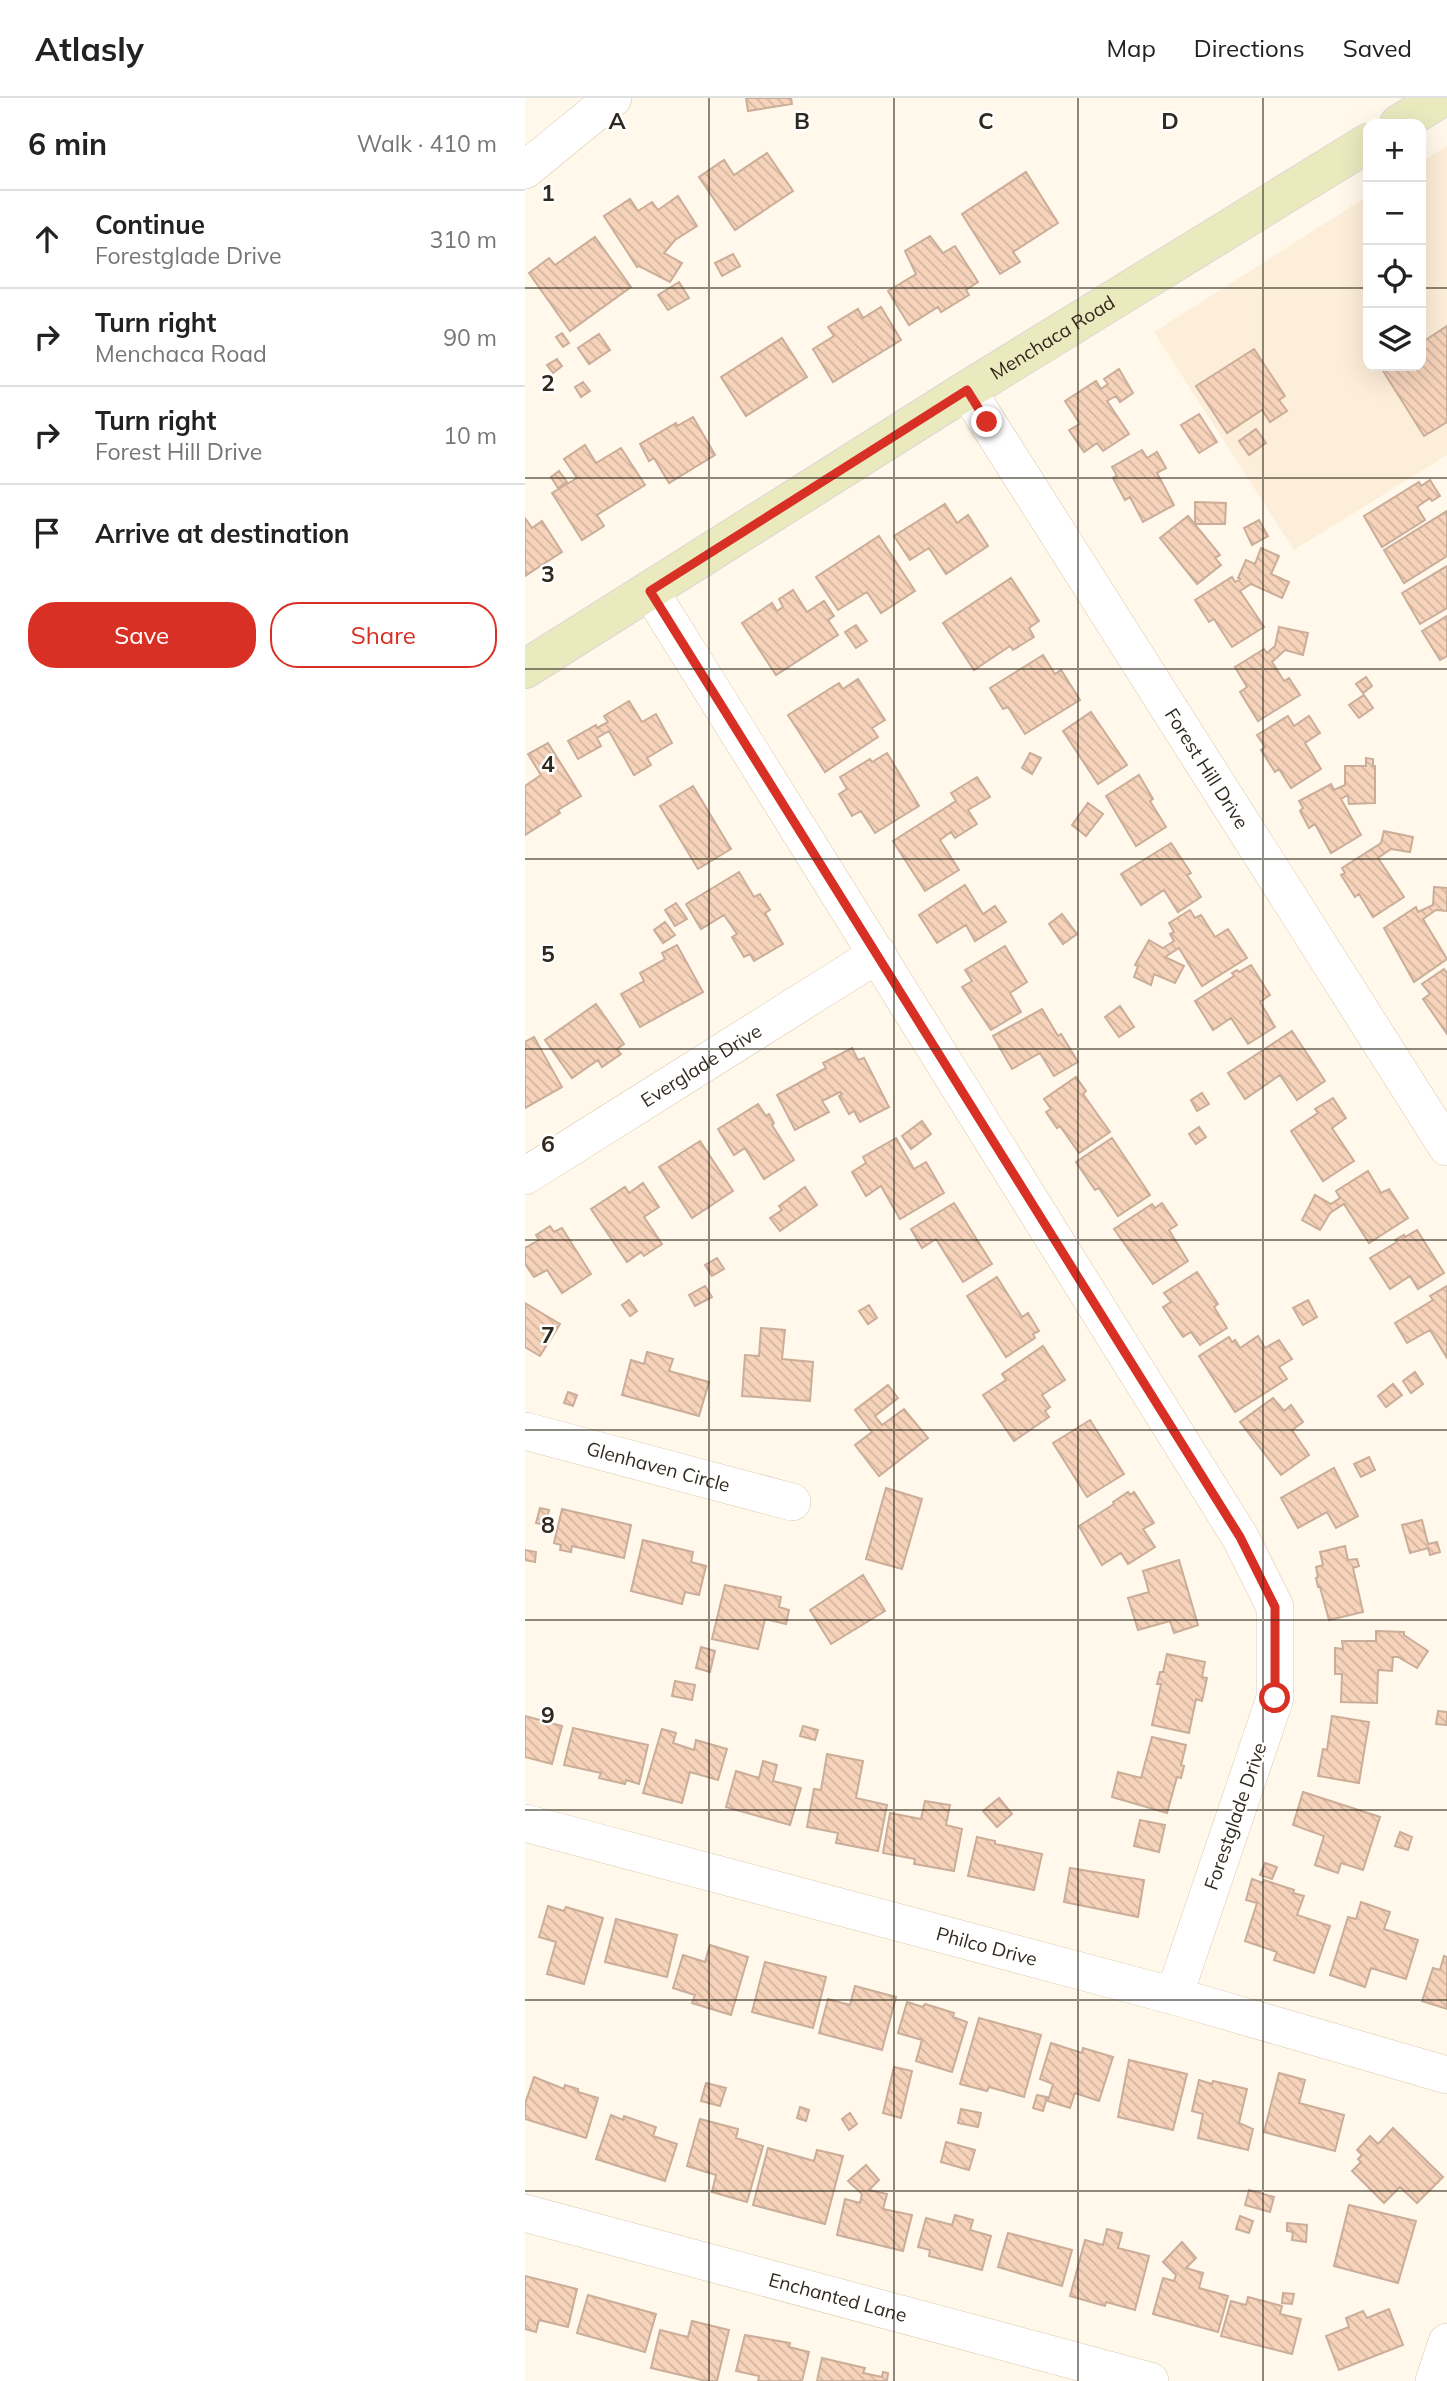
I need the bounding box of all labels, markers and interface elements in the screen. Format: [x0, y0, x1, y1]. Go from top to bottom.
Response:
text: Atlasly [35, 28, 144, 69]
text: Map [1106, 33, 1156, 63]
text: Directions [1194, 33, 1305, 63]
text: Saved [1343, 33, 1412, 63]
text: A [608, 106, 626, 135]
text: B [794, 106, 810, 135]
text: C [978, 106, 994, 135]
text: D [1161, 106, 1179, 135]
map controls [1363, 119, 1426, 371]
button: + [1363, 119, 1426, 182]
text: 6 min [28, 125, 107, 163]
text: Walk · 410 m [357, 129, 497, 158]
text: 1 [541, 178, 555, 207]
button: − [1363, 182, 1426, 245]
text: Continue [95, 208, 205, 241]
icon: ahead [28, 220, 66, 258]
text: 310 m [429, 225, 497, 254]
text: Forestglade Drive [95, 241, 282, 270]
button: locate [1363, 245, 1426, 308]
street label: Menchaca Road [986, 290, 1119, 385]
text: Turn right [95, 306, 216, 339]
button: layers [1363, 308, 1426, 371]
icon: right [28, 318, 66, 356]
text: 90 m [443, 323, 497, 352]
text: Menchaca Road [95, 339, 267, 368]
text: 2 [541, 368, 555, 397]
text: Turn right [95, 404, 216, 437]
route end [971, 406, 1002, 437]
icon: right [28, 416, 66, 454]
text: 10 m [443, 421, 497, 450]
text: Forest Hill Drive [95, 437, 262, 466]
icon: arrive [28, 514, 66, 552]
text: Arrive at destination [95, 517, 350, 550]
text: 3 [541, 559, 555, 588]
button: Save [28, 602, 256, 668]
button: Share [270, 602, 497, 668]
street label: Forest Hill Drive [1160, 704, 1254, 833]
text: 4 [541, 749, 555, 778]
text: 5 [541, 939, 555, 968]
street label: Everglade Drive [636, 1018, 766, 1112]
text: 6 [541, 1129, 555, 1158]
text: 7 [541, 1320, 555, 1349]
street label: Glenhaven Circle [584, 1436, 733, 1497]
text: 8 [541, 1510, 555, 1539]
route start [1259, 1682, 1290, 1713]
text: 9 [541, 1700, 555, 1729]
street label: Forestglade Drive [1199, 1739, 1271, 1893]
street label: Philco Drive [934, 1921, 1040, 1971]
street label: Enchanted Lane [766, 2267, 910, 2327]

